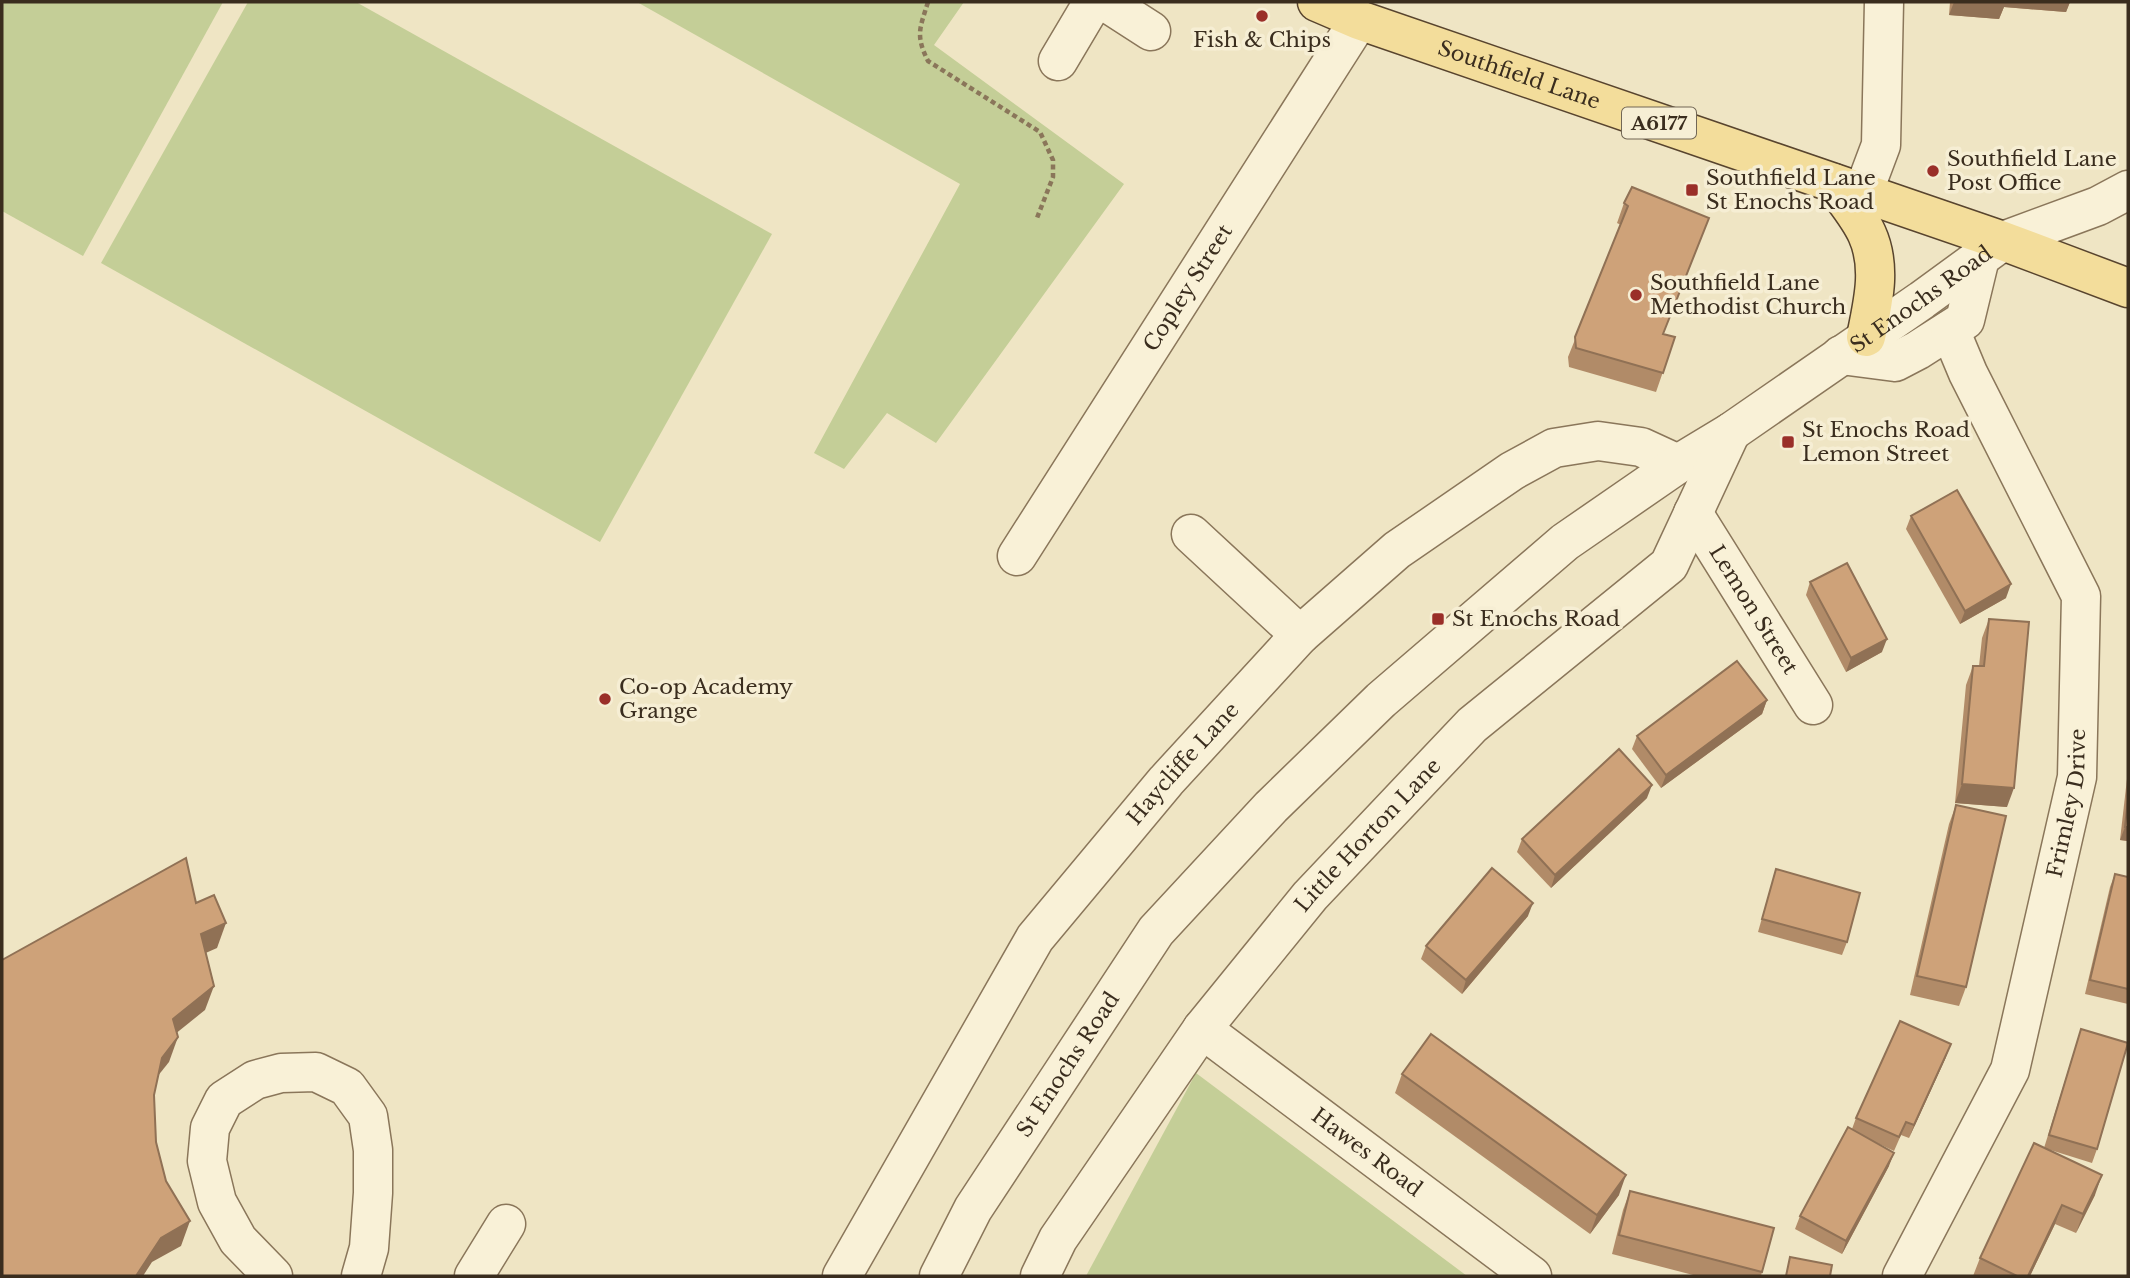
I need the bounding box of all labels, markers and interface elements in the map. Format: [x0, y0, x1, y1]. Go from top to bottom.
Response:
marker: Fish & Chips [1254, 8, 1270, 24]
place label: Fish & Chips [1193, 27, 1331, 53]
street label: Southfield Lane [1435, 35, 1604, 115]
road number: A6177 [1622, 108, 1696, 139]
place label: Southfield Lane Post Office [1947, 146, 2117, 196]
marker: Southfield Lane Post Office [1925, 163, 1941, 179]
place label: Southfield Lane St Enochs Road [1706, 165, 1876, 215]
marker: Southfield Lane St Enochs Road [1684, 182, 1700, 198]
street label: Copley Street [1138, 220, 1238, 356]
street label: St Enochs Road [1845, 240, 1997, 359]
place label: Southfield Lane Methodist Church [1650, 270, 1846, 320]
marker: Southfield Lane Methodist Church [1628, 287, 1644, 303]
place label: St Enochs Road Lemon Street [1802, 417, 1970, 467]
marker: St Enochs Road Lemon Street [1780, 434, 1796, 450]
street label: Lemon Street [1703, 540, 1804, 679]
place label: St Enochs Road [1452, 606, 1620, 632]
marker: St Enochs Road [1430, 611, 1446, 627]
place label: Co-op Academy Grange [619, 674, 794, 724]
marker: Co-op Academy Grange [597, 691, 613, 707]
street label: Haycliffe Lane [1122, 697, 1245, 830]
street label: Frimley Drive [2041, 728, 2091, 880]
street label: Little Horton Lane [1289, 753, 1446, 917]
street label: St Enochs Road [1011, 987, 1125, 1142]
street label: Hawes Road [1306, 1103, 1427, 1202]

